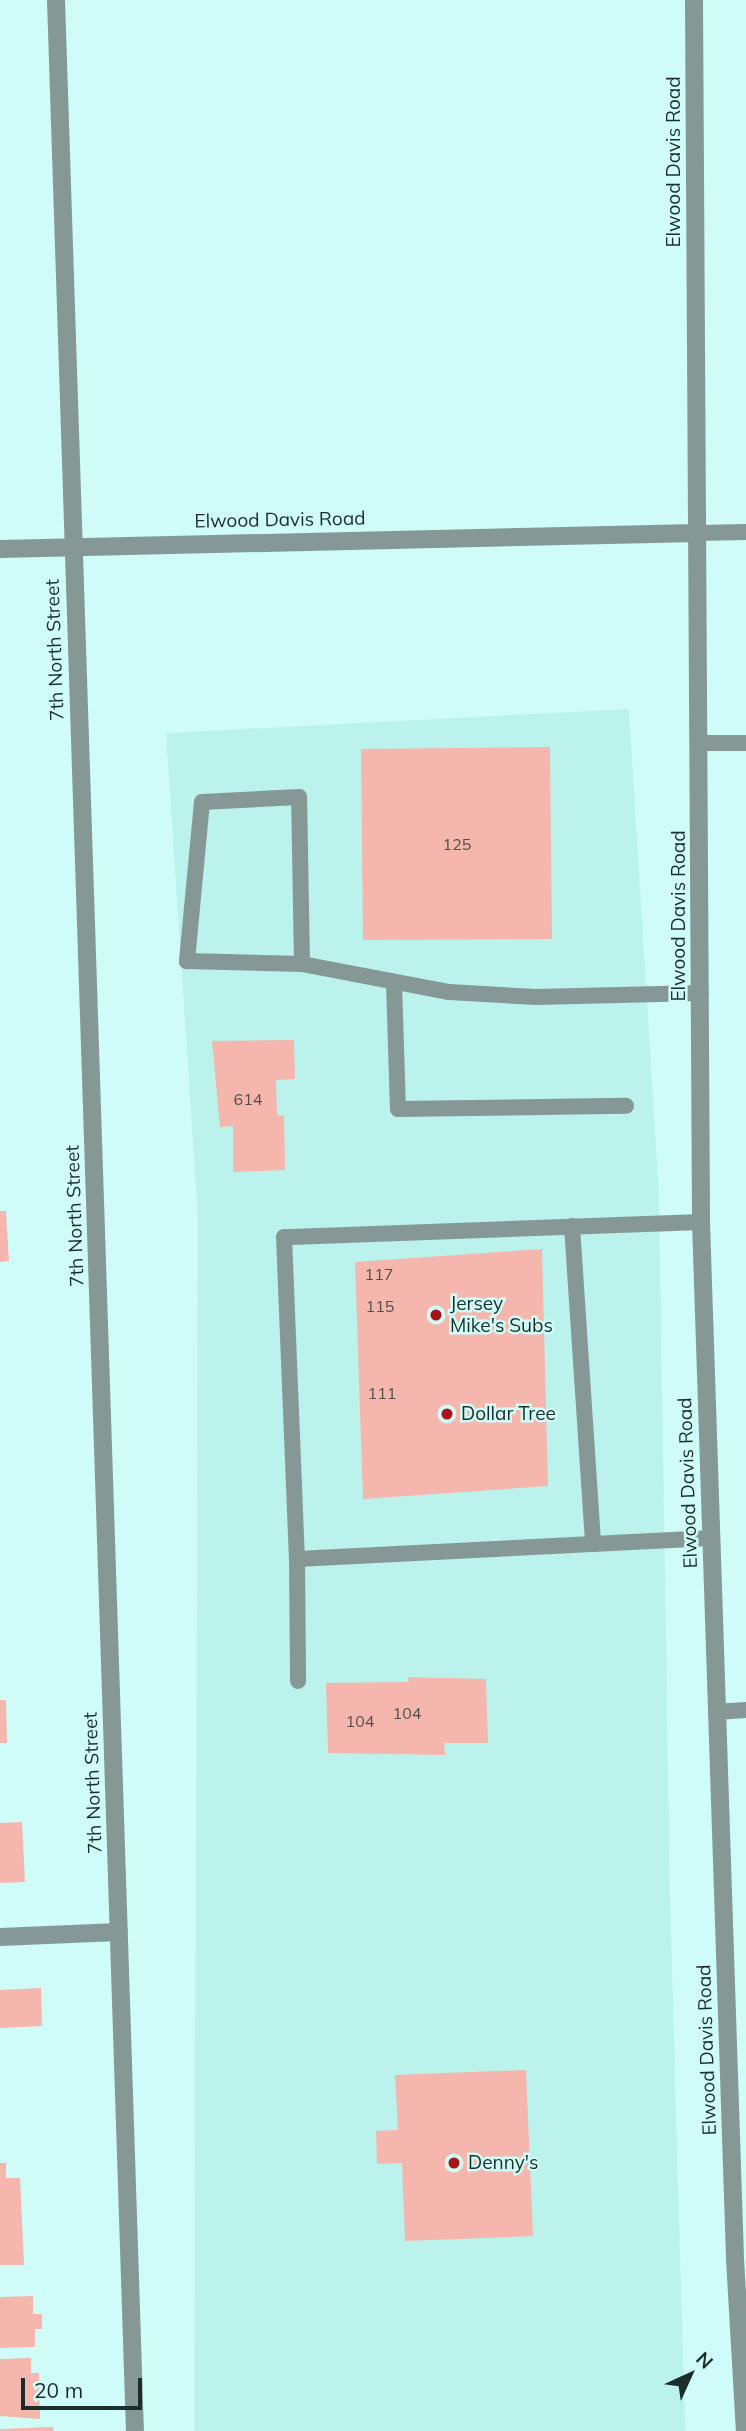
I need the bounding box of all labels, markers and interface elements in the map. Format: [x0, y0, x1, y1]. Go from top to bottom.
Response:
street label: Elwood Davis Road [663, 76, 685, 248]
street label: Elwood Davis Road [194, 507, 366, 533]
street label: 7th North Street [41, 579, 69, 721]
street label: Elwood Davis Road [668, 830, 690, 1002]
house number: 125 [443, 834, 471, 854]
house number: 614 [234, 1089, 262, 1109]
street label: 7th North Street [61, 1145, 89, 1287]
house number: 117 [365, 1264, 393, 1284]
place label: Jersey Mike's Subs [450, 1293, 553, 1337]
house number: 115 [366, 1296, 394, 1316]
marker: Jersey Mike's Subs [428, 1307, 444, 1323]
house number: 111 [368, 1383, 396, 1403]
street label: Elwood Davis Road [674, 1397, 702, 1569]
place label: Dollar Tree [461, 1403, 556, 1425]
marker: Dollar Tree [439, 1406, 455, 1422]
house number: 104 [393, 1703, 421, 1723]
house number: 104 [346, 1711, 374, 1731]
street label: 7th North Street [79, 1712, 107, 1854]
street label: Elwood Davis Road [693, 1964, 721, 2136]
place label: Denny's [468, 2152, 538, 2174]
marker: Denny's [446, 2155, 462, 2171]
north arrow [655, 2340, 725, 2410]
text: N [691, 2347, 718, 2374]
scale bar [24, 2364, 145, 2408]
text: 20 m [34, 2377, 83, 2403]

